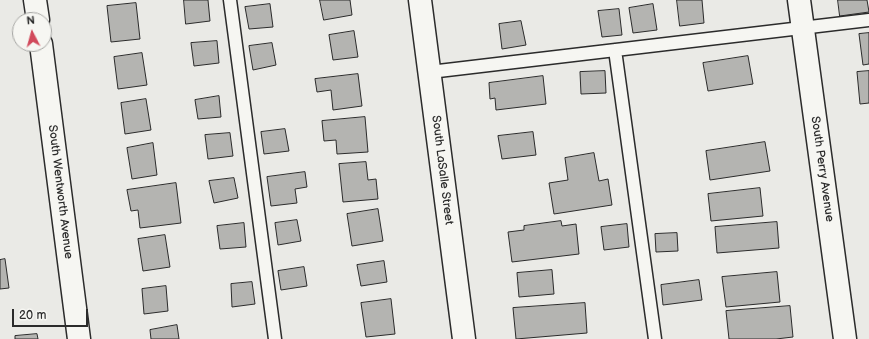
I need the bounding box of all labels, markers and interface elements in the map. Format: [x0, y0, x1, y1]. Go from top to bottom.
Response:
north arrow [12, 12, 52, 52]
text: N [26, 14, 36, 27]
street label: South LaSalle Street [428, 114, 456, 226]
street label: South Perry Avenue [807, 115, 837, 223]
street label: South Wentworth Avenue [45, 124, 75, 260]
scale bar [14, 301, 90, 327]
text: 20 m [19, 308, 46, 323]

